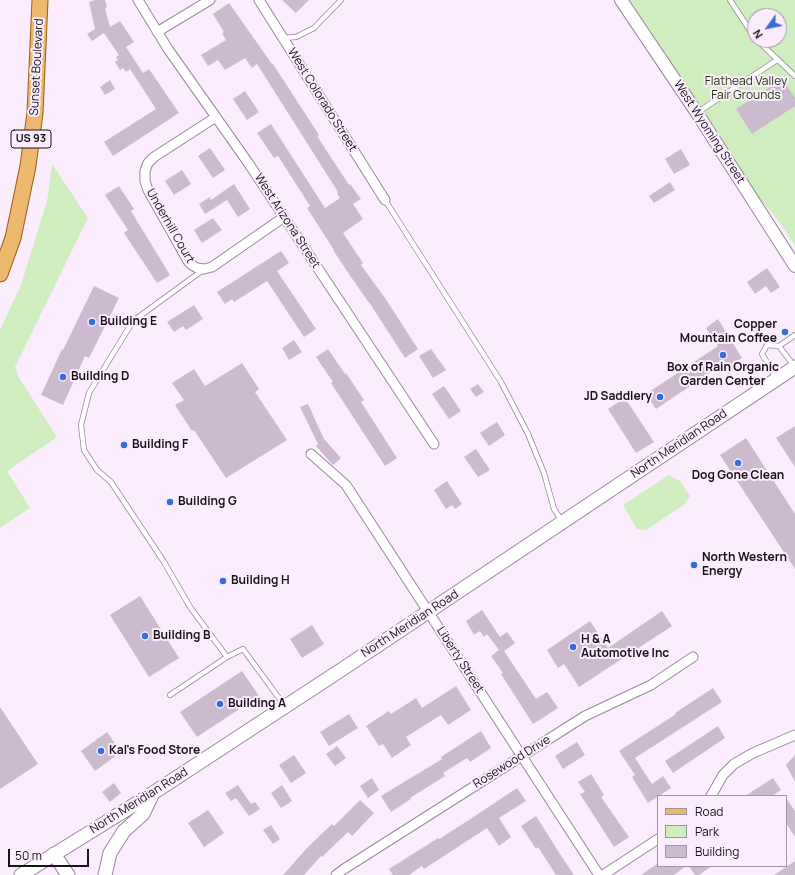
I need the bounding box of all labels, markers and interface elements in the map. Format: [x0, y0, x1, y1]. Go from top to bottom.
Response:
north arrow [747, 8, 787, 48]
street label: Sunset Boulevard [27, 18, 47, 116]
text: N [749, 27, 766, 42]
street label: West Colorado Street [284, 46, 360, 154]
park label: Flathead Valley Fair Grounds [705, 75, 787, 103]
street label: West Wyoming Street [670, 78, 748, 186]
road number: US 93 [11, 130, 51, 148]
street label: West Arizona Street [251, 171, 323, 271]
street label: Underhill Court [143, 186, 197, 266]
place label: Building E [100, 315, 157, 329]
marker: Building E [87, 317, 97, 327]
place label: Copper Mountain Coffee [680, 318, 777, 346]
marker: Copper Mountain Coffee [780, 327, 790, 337]
marker: Box of Rain Organic Garden Center [718, 350, 728, 360]
place label: Box of Rain Organic Garden Center [667, 361, 779, 389]
place label: Building D [71, 370, 129, 384]
marker: Building D [58, 372, 68, 382]
place label: JD Saddlery [584, 390, 652, 404]
marker: JD Saddlery [655, 392, 665, 402]
street label: North Meridian Road [628, 407, 730, 481]
place label: Building F [132, 438, 188, 452]
marker: Building F [119, 440, 129, 450]
marker: Dog Gone Clean [733, 458, 743, 468]
place label: Dog Gone Clean [692, 469, 784, 483]
place label: Building G [178, 495, 237, 509]
marker: Building G [165, 497, 175, 507]
place label: North Western Energy [702, 551, 787, 579]
marker: North Western Energy [689, 560, 699, 570]
place label: Building H [231, 574, 290, 588]
marker: Building H [218, 576, 228, 586]
street label: North Meridian Road [359, 587, 461, 661]
street label: Liberty Street [433, 624, 487, 696]
place label: Building B [153, 629, 210, 643]
marker: Building B [140, 631, 150, 641]
place label: H & A Automotive Inc [581, 633, 669, 661]
marker: H & A Automotive Inc [568, 642, 578, 652]
place label: Building A [228, 697, 286, 711]
marker: Building A [215, 699, 225, 709]
street label: Rosewood Drive [471, 732, 553, 792]
place label: Kal's Food Store [109, 744, 200, 758]
marker: Kal's Food Store [96, 746, 106, 756]
street label: North Meridian Road [87, 765, 191, 837]
legend [657, 795, 787, 867]
text: Road [695, 803, 723, 820]
text: Park [695, 823, 719, 840]
scale bar [10, 841, 91, 867]
text: Building [695, 843, 739, 860]
text: 50 m [15, 847, 42, 864]

